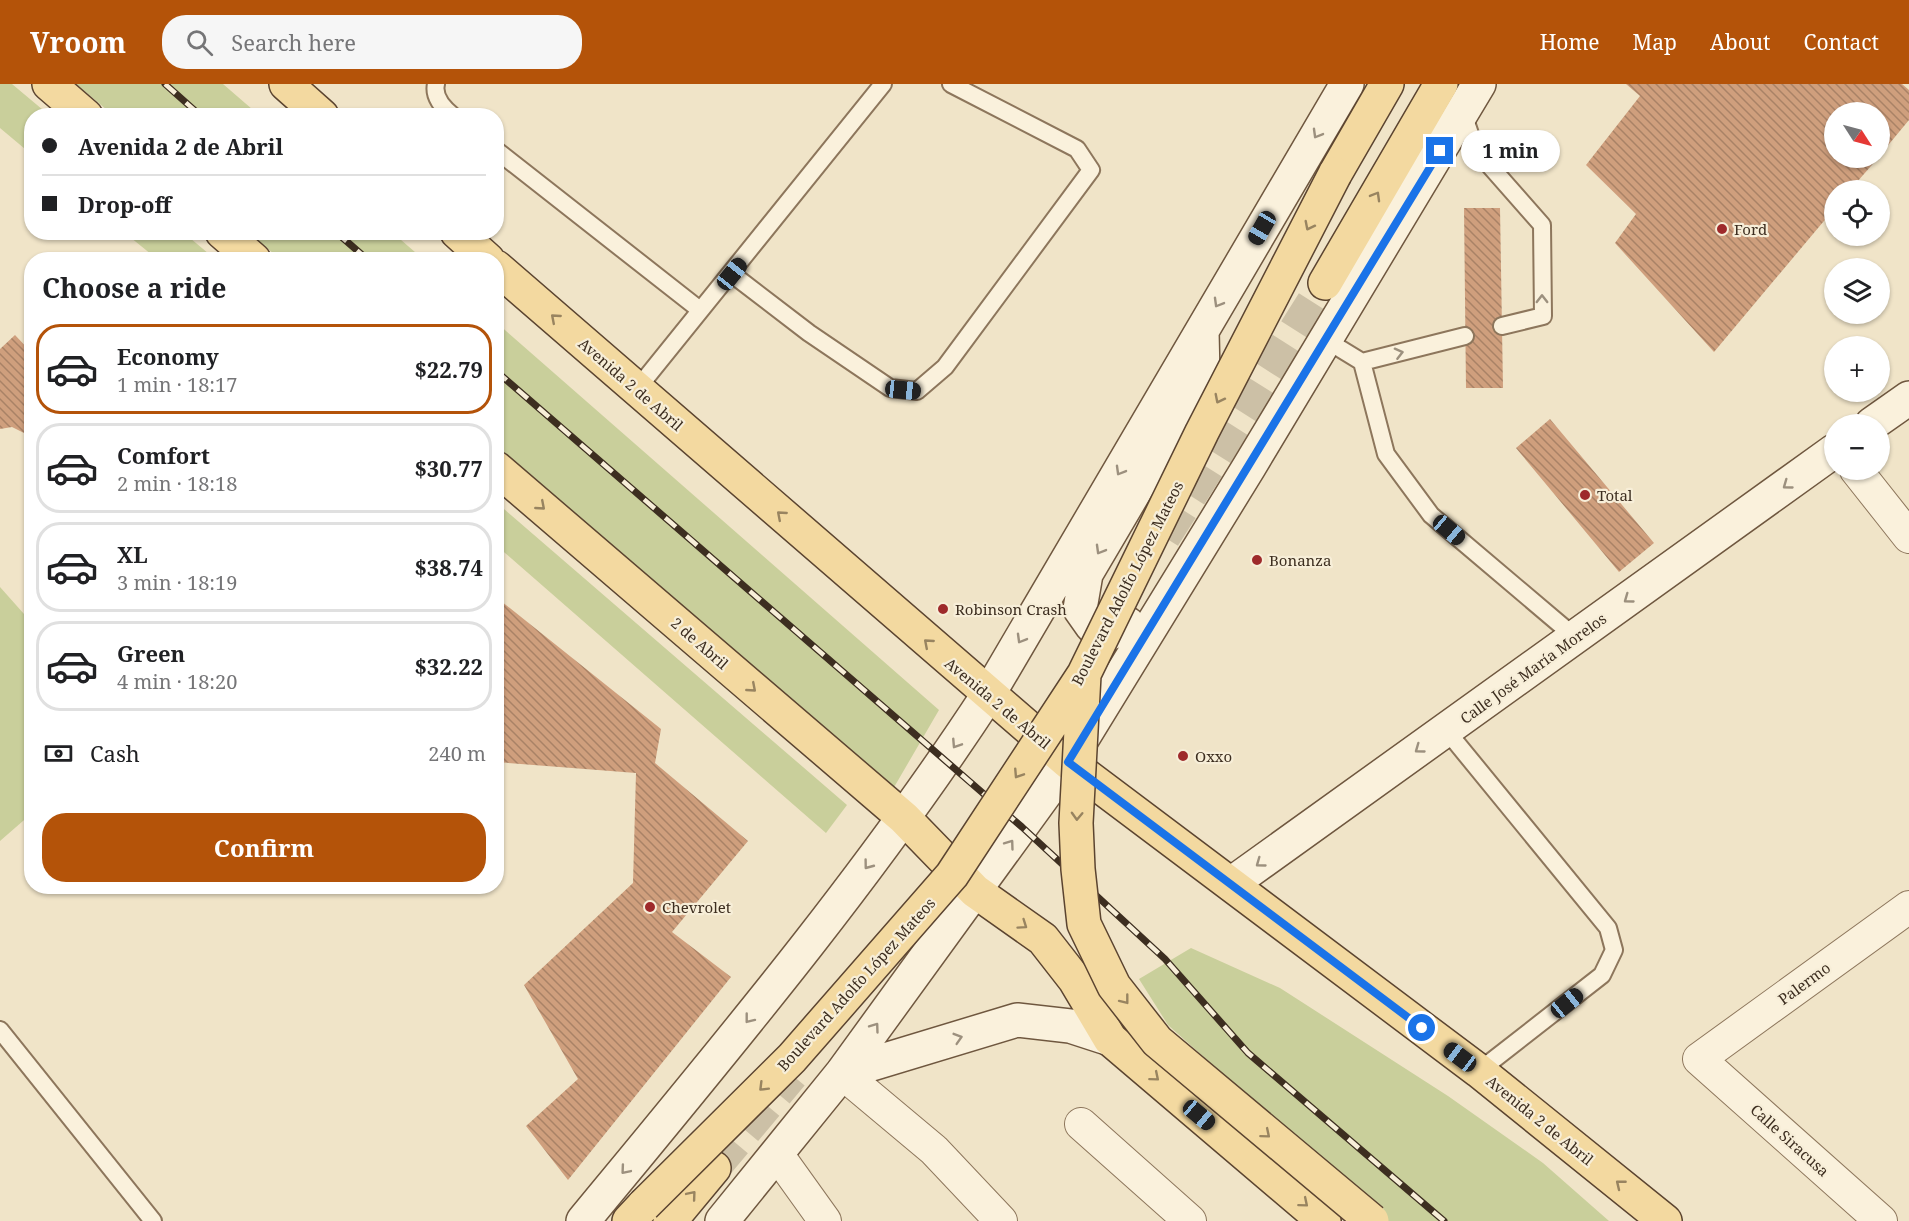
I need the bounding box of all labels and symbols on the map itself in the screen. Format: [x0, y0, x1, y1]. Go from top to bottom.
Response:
north arrow [1824, 102, 1890, 168]
one-way arrow [1313, 128, 1324, 139]
callout: 1 min [1461, 130, 1560, 172]
route end [1426, 137, 1453, 164]
one-way arrow [1368, 192, 1380, 202]
car [1245, 208, 1279, 248]
place label: Ford [1734, 219, 1767, 239]
one-way arrow [1304, 220, 1316, 231]
marker: Ford [1715, 222, 1729, 236]
car [714, 254, 750, 294]
one-way arrow [1536, 295, 1548, 304]
one-way arrow [1214, 297, 1226, 307]
one-way arrow [551, 314, 562, 325]
street label: Avenida 2 de Abril [575, 333, 688, 435]
one-way arrow [1393, 347, 1403, 360]
car [884, 379, 922, 401]
one-way arrow [1215, 393, 1226, 404]
one-way arrow [1115, 465, 1127, 475]
street label: Boulevard Adolfo López Mateos [1067, 477, 1188, 689]
one-way arrow [1782, 478, 1793, 489]
place label: Total [1597, 485, 1633, 505]
marker: Total [1578, 488, 1592, 502]
one-way arrow [534, 499, 545, 510]
one-way arrow [777, 511, 788, 522]
car [1429, 512, 1469, 548]
one-way arrow [1096, 544, 1108, 554]
place label: Bonanza [1269, 550, 1331, 570]
marker: Bonanza [1250, 553, 1264, 567]
one-way arrow [1624, 592, 1635, 603]
place label: Robinson Crash [955, 599, 1067, 619]
marker: Robinson Crash [936, 602, 950, 616]
street label: Calle José María Morelos [1456, 608, 1610, 728]
street label: 2 de Abril [667, 613, 733, 674]
one-way arrow [1017, 633, 1028, 643]
one-way arrow [925, 639, 935, 650]
street label: Avenida 2 de Abril [941, 653, 1055, 753]
one-way arrow [745, 681, 756, 692]
one-way arrow [952, 737, 963, 748]
one-way arrow [1414, 742, 1425, 753]
place label: Oxxo [1195, 746, 1232, 766]
marker: Oxxo [1176, 749, 1190, 763]
one-way arrow [1014, 768, 1026, 778]
one-way arrow [1071, 811, 1083, 820]
one-way arrow [1003, 840, 1014, 851]
one-way arrow [1256, 856, 1267, 867]
one-way arrow [865, 858, 876, 869]
street label: Boulevard Adolfo López Mateos [773, 893, 939, 1075]
place label: Chevrolet [662, 897, 731, 917]
marker: Chevrolet [643, 900, 657, 914]
one-way arrow [1017, 918, 1028, 929]
street label: Palermo [1774, 957, 1834, 1009]
car [1547, 985, 1587, 1021]
one-way arrow [1118, 993, 1129, 1004]
one-way arrow [746, 1013, 757, 1024]
route start [1408, 1014, 1435, 1041]
one-way arrow [868, 1023, 879, 1034]
one-way arrow [952, 1033, 963, 1045]
car [1440, 1039, 1480, 1075]
one-way arrow [1148, 1070, 1159, 1081]
street label: Avenida 2 de Abril [1482, 1071, 1598, 1170]
one-way arrow [759, 1080, 769, 1091]
car [1179, 1097, 1219, 1133]
street label: Calle Siracusa [1746, 1099, 1834, 1181]
one-way arrow [1259, 1127, 1270, 1138]
one-way arrow [622, 1163, 633, 1174]
one-way arrow [1616, 1180, 1627, 1191]
one-way arrow [685, 1191, 696, 1202]
one-way arrow [1297, 1196, 1308, 1207]

